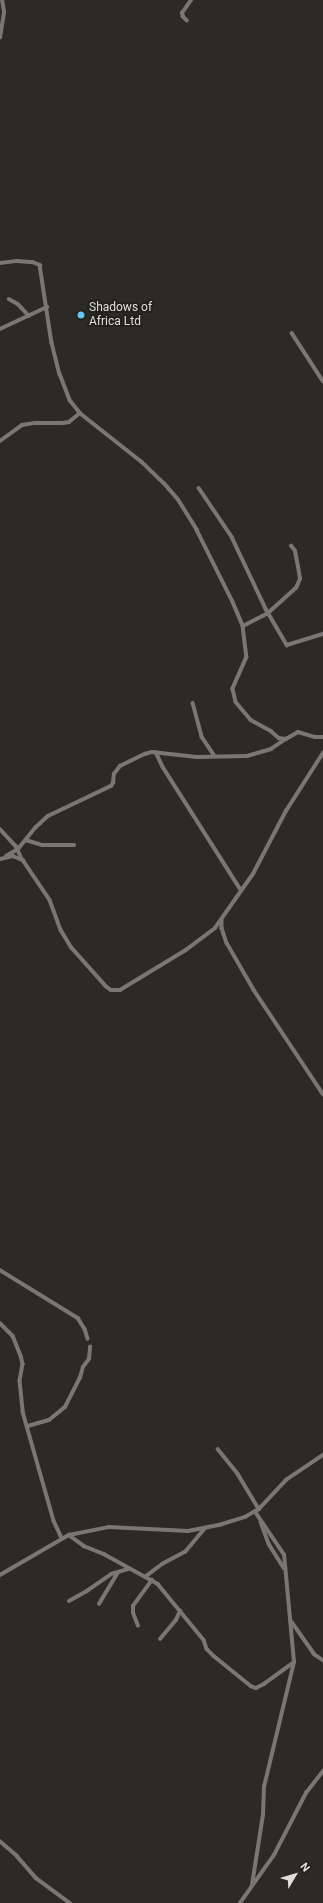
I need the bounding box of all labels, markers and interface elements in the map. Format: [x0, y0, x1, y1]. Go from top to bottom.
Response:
place label: Shadows of Africa Ltd [89, 301, 152, 329]
marker: Shadows of Africa Ltd [76, 310, 86, 320]
north arrow [275, 1855, 315, 1895]
text: N [297, 1860, 312, 1874]

